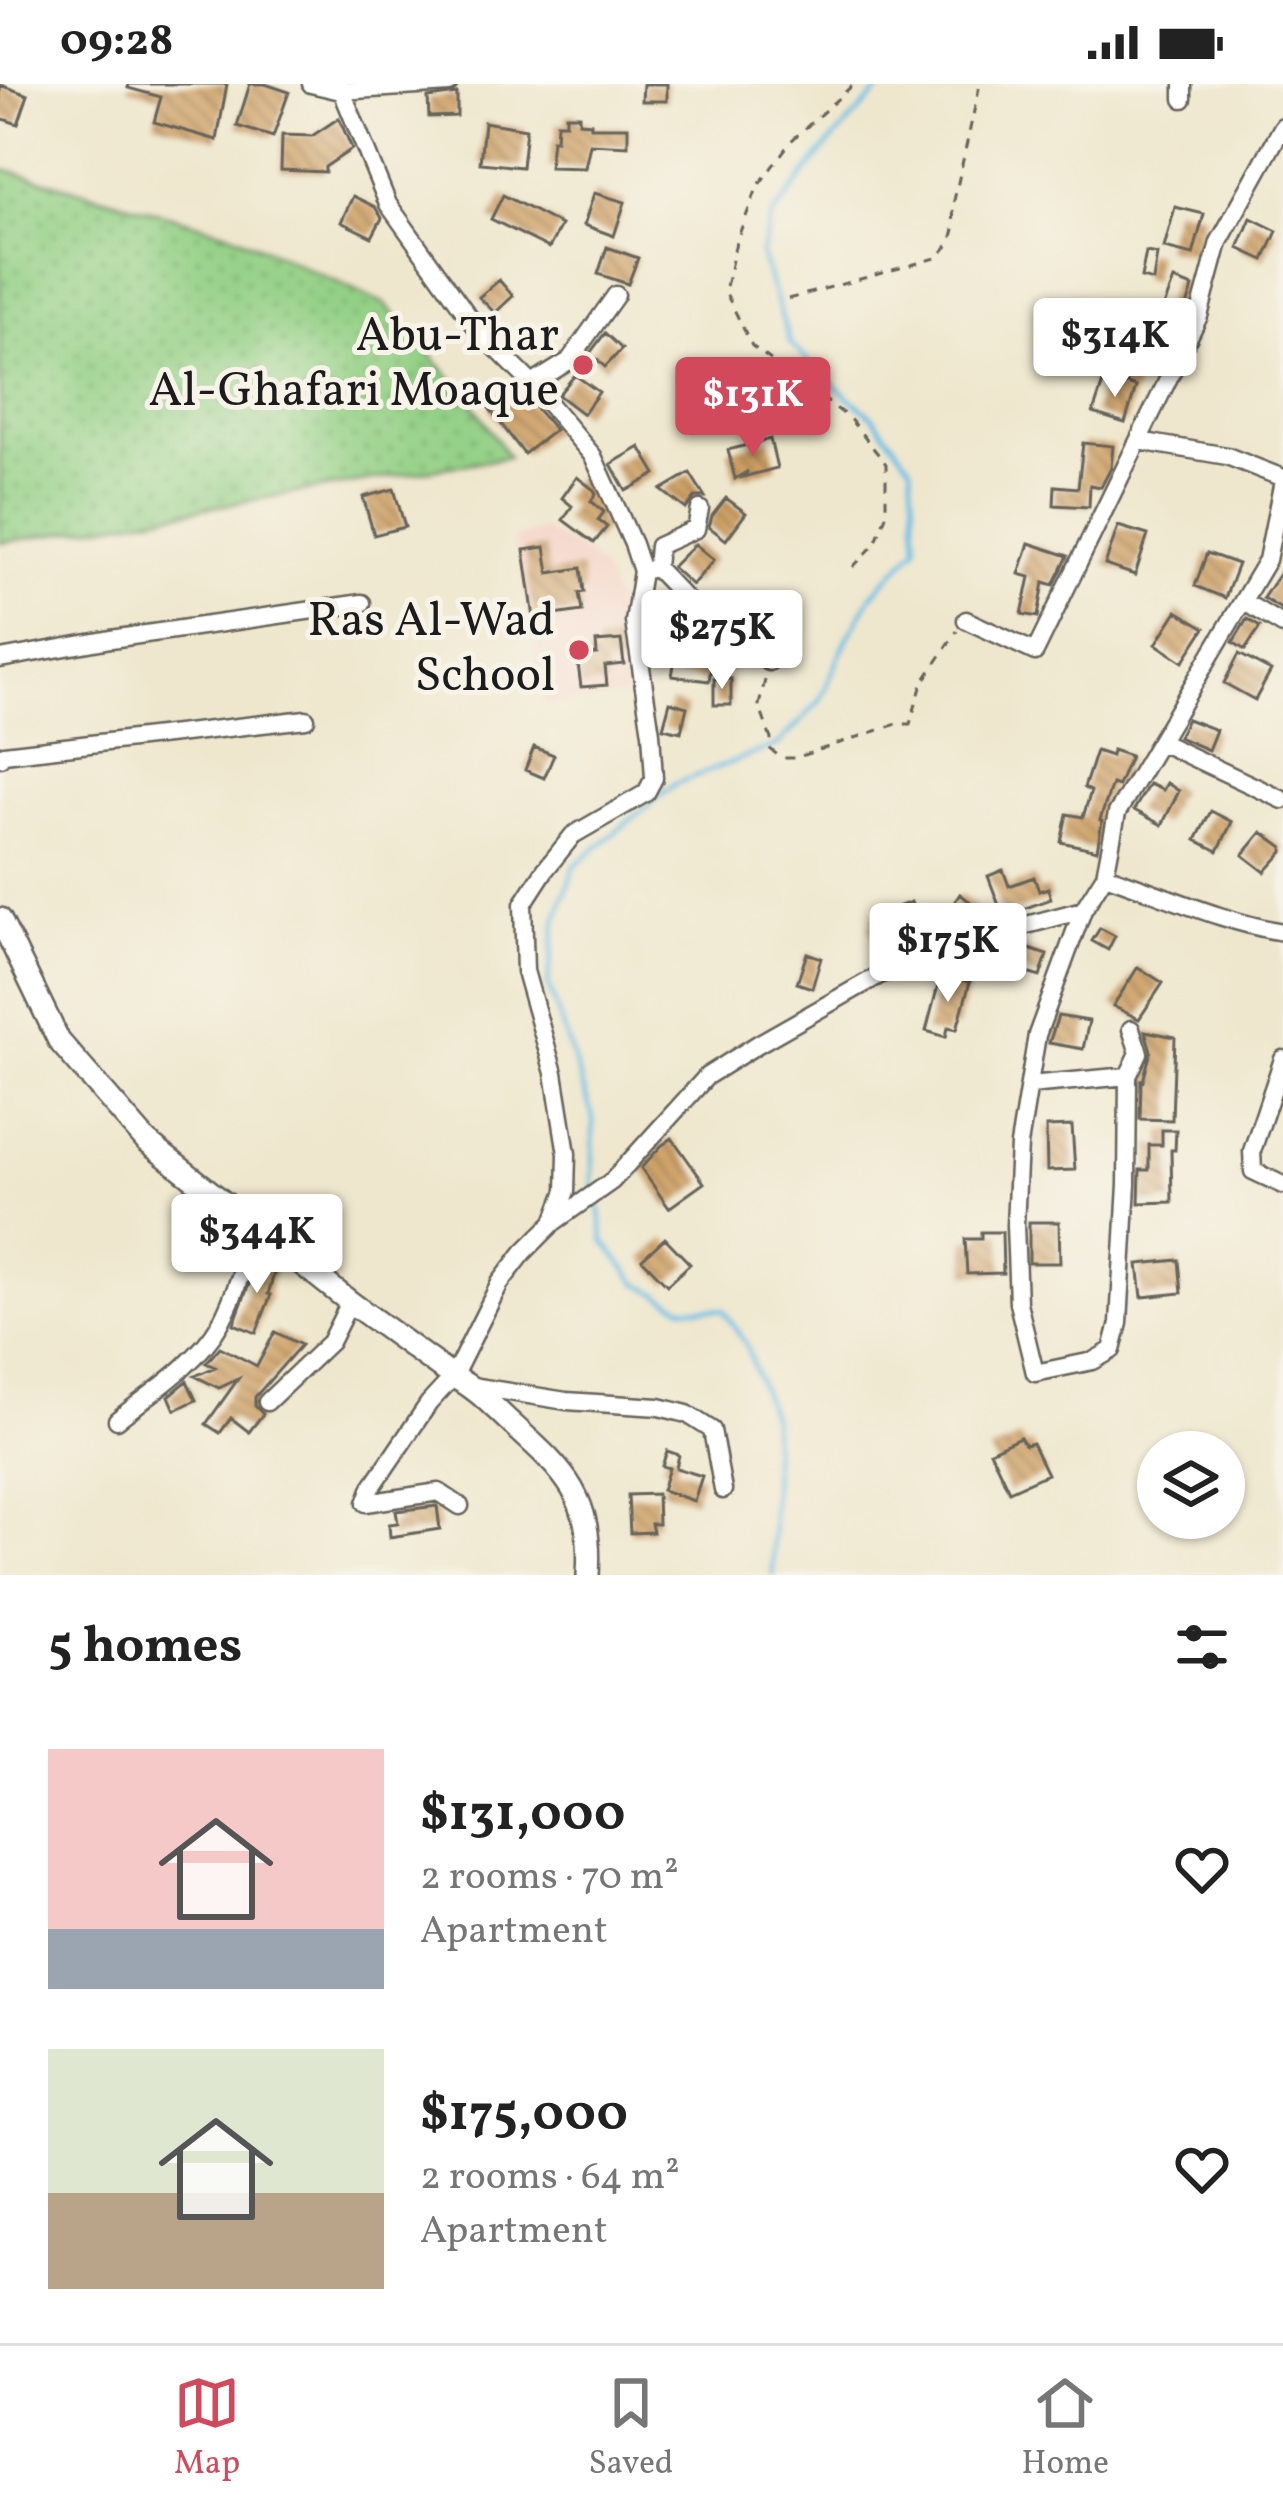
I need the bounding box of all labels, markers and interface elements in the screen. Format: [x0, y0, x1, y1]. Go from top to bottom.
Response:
text: 09:28 [60, 11, 173, 74]
pin: $314K [1031, 298, 1199, 400]
place label: Abu-Thar Al-Ghafari Moaque [149, 304, 559, 426]
text: $314K [1060, 310, 1170, 364]
marker: Abu-Thar Al-Ghafari Moaque [570, 352, 596, 378]
pin: $131K [669, 357, 837, 459]
text: $131K [702, 369, 804, 423]
place label: Ras Al-Wad School [307, 589, 555, 711]
pin: $275K [638, 590, 806, 692]
text: $275K [668, 602, 776, 656]
marker: Ras Al-Wad School [566, 637, 592, 663]
pin: $175K [864, 903, 1032, 1005]
text: $175K [896, 915, 1000, 969]
pin: $344K [173, 1194, 341, 1296]
text: $344K [198, 1206, 316, 1260]
map controls [1137, 1431, 1245, 1539]
button: layers [1137, 1431, 1245, 1539]
text: 5 homes [48, 1612, 242, 1683]
icon: filters [1169, 1614, 1235, 1680]
text: $131,000 [420, 1780, 625, 1851]
icon: home [144, 1797, 288, 1941]
icon: heart [1169, 1836, 1235, 1902]
text: 2 rooms · 70 m² [420, 1851, 679, 1905]
text: Apartment [420, 1905, 608, 1959]
text: $175,000 [420, 2080, 628, 2151]
icon: home [144, 2097, 288, 2241]
icon: heart [1169, 2136, 1235, 2202]
text: 2 rooms · 64 m² [420, 2151, 680, 2205]
text: Apartment [420, 2205, 608, 2259]
tab: Map [174, 2370, 240, 2488]
tab: Saved [588, 2370, 673, 2488]
tab: Home [1022, 2370, 1109, 2488]

